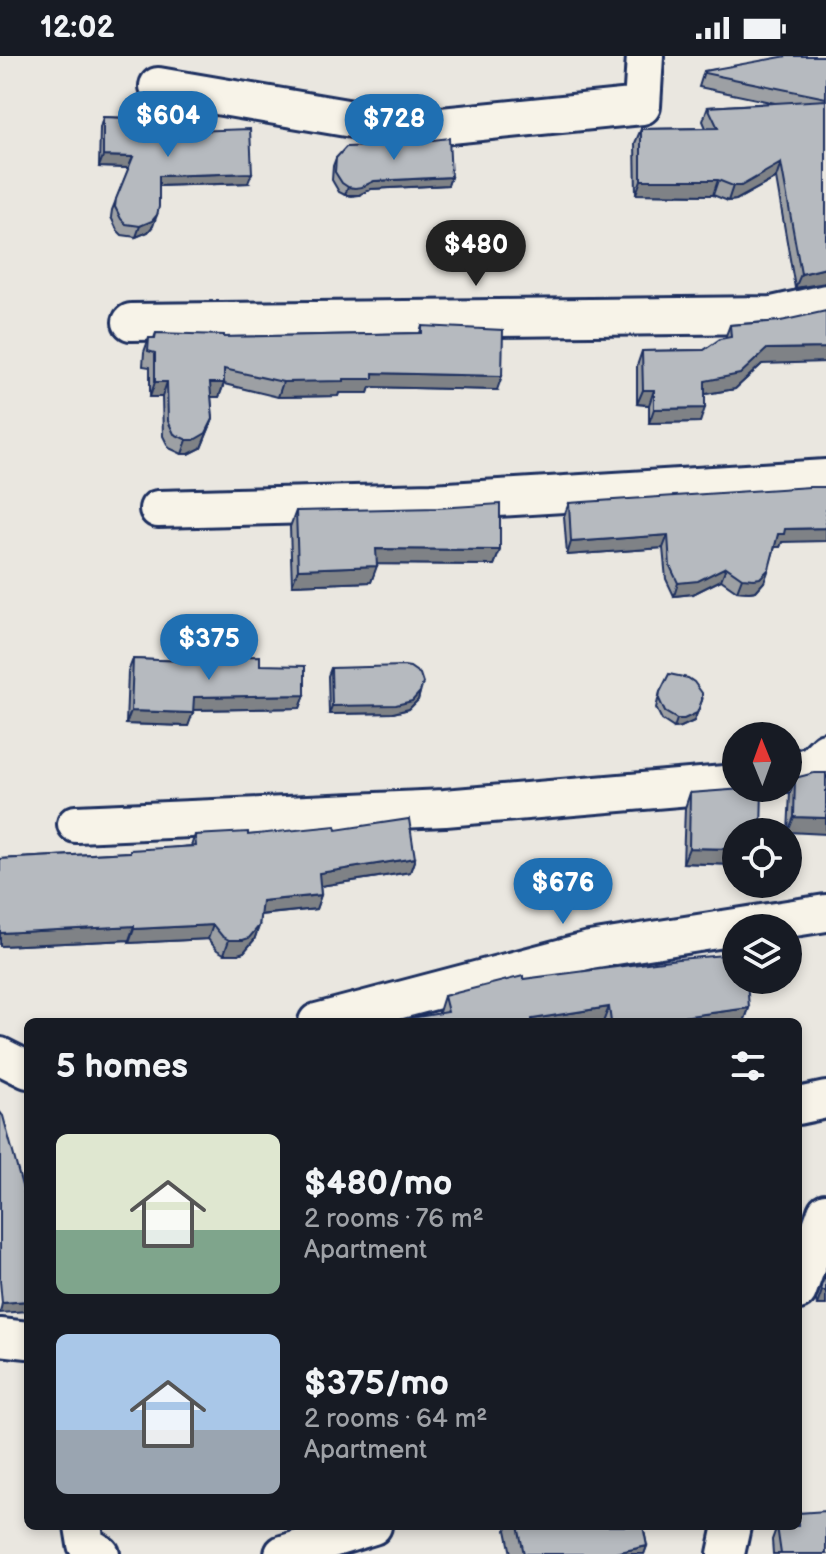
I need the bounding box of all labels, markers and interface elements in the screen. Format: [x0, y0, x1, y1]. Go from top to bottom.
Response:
text: 12:02 [40, 10, 114, 46]
pin: $604 [121, 91, 215, 159]
pin: $728 [347, 94, 441, 162]
text: $604 [136, 101, 200, 132]
text: $728 [363, 104, 425, 135]
pin: $480 [429, 220, 523, 288]
text: $480 [444, 230, 508, 261]
pin: $375 [162, 614, 256, 682]
text: $375 [178, 624, 240, 655]
north arrow [722, 722, 802, 802]
map controls [722, 722, 802, 994]
button: locate [722, 818, 802, 898]
pin: $676 [516, 858, 610, 926]
text: $676 [532, 868, 594, 899]
button: layers [722, 914, 802, 994]
icon: filters [726, 1044, 770, 1088]
text: 5 homes [56, 1046, 188, 1087]
text: $480/mo [304, 1163, 452, 1204]
icon: home [120, 1166, 216, 1262]
text: 2 rooms · 76 m² [304, 1204, 484, 1235]
text: Apartment [304, 1235, 427, 1266]
text: $375/mo [304, 1363, 449, 1404]
icon: home [120, 1366, 216, 1462]
text: 2 rooms · 64 m² [304, 1404, 488, 1435]
text: Apartment [304, 1435, 427, 1466]

